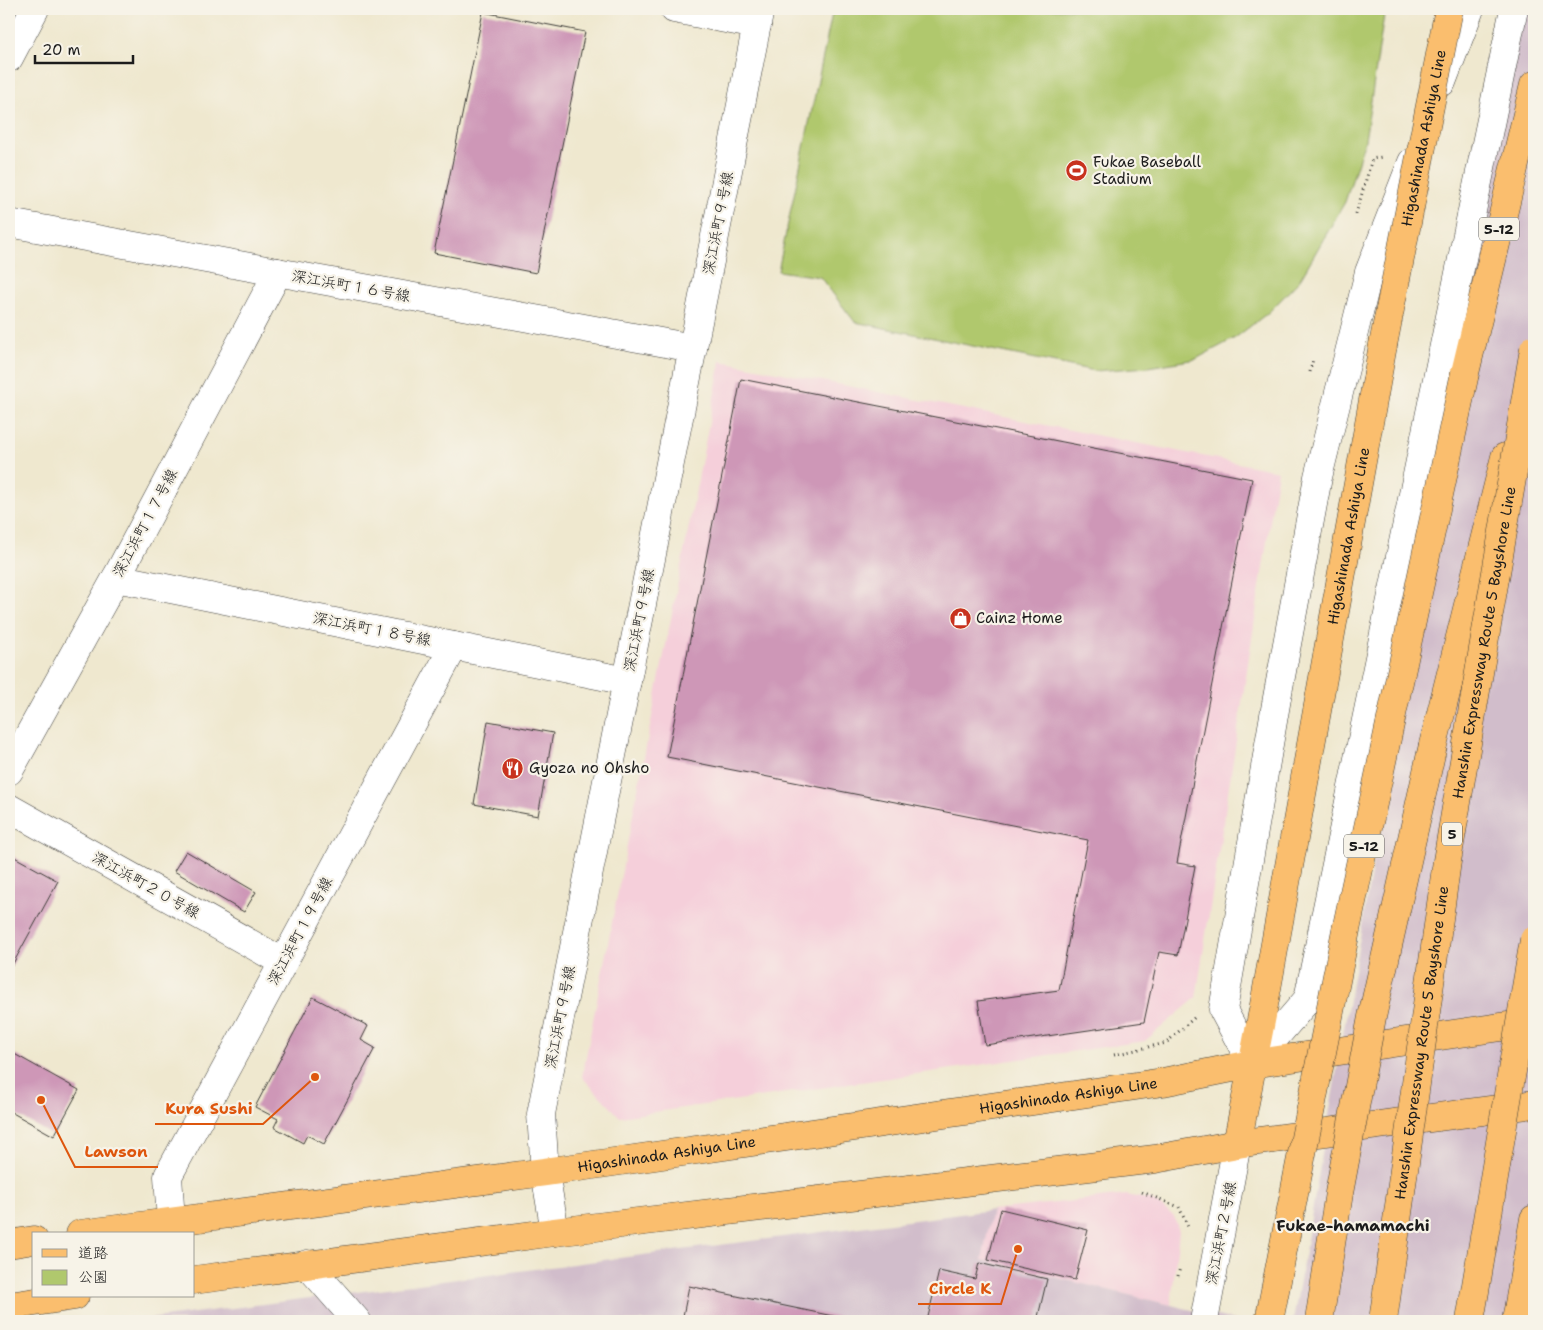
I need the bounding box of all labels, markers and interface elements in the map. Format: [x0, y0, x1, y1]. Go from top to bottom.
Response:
scale bar [35, 32, 132, 64]
text: 20 m [42, 40, 81, 60]
street label: Higashinada Ashiya Line [1397, 48, 1451, 228]
place label: Fukae Baseball Stadium [1093, 152, 1202, 189]
sports icon: Fukae Baseball Stadium [1065, 159, 1089, 183]
street label: 深江浜町９号線 [698, 170, 738, 276]
road number: 5-12 [1479, 218, 1519, 240]
street label: 深江浜町１６号線 [290, 266, 412, 306]
street label: Higashinada Ashiya Line [1323, 446, 1374, 626]
street label: 深江浜町１７号線 [108, 465, 182, 581]
street label: Hanshin Expressway Route 5 Bayshore Line [1448, 485, 1520, 800]
street label: 深江浜町９号線 [619, 567, 659, 673]
shop icon: Cainz Home [948, 606, 972, 630]
street label: 深江浜町１８号線 [311, 608, 433, 650]
place label: Cainz Home [976, 608, 1063, 628]
restaurant icon: Gyoza no Ohsho [501, 756, 525, 780]
place label: Gyoza no Ohsho [529, 758, 649, 778]
road number: 5 [1442, 822, 1462, 846]
road number: 5-12 [1344, 834, 1384, 858]
street label: 深江浜町２０号線 [89, 847, 203, 923]
street label: 深江浜町１９号線 [263, 873, 337, 989]
street label: Hanshin Expressway Route 5 Bayshore Line [1390, 885, 1453, 1201]
street label: 深江浜町９号線 [540, 964, 580, 1070]
street label: Higashinada Ashiya Line [978, 1073, 1159, 1119]
callout: Kura Sushi [155, 1093, 263, 1124]
text: Kura Sushi [165, 1098, 253, 1119]
street label: Higashinada Ashiya Line [576, 1131, 757, 1177]
callout: Lawson [75, 1136, 158, 1167]
text: Lawson [84, 1141, 148, 1162]
street label: 深江浜町２号線 [1201, 1180, 1241, 1286]
district label: Fukae-hamamachi [1276, 1215, 1430, 1236]
legend [32, 1232, 195, 1298]
text: 道路 [78, 1243, 108, 1263]
text: 公園 [78, 1267, 108, 1287]
callout: Circle K [918, 1273, 1001, 1304]
text: Circle K [929, 1278, 991, 1299]

